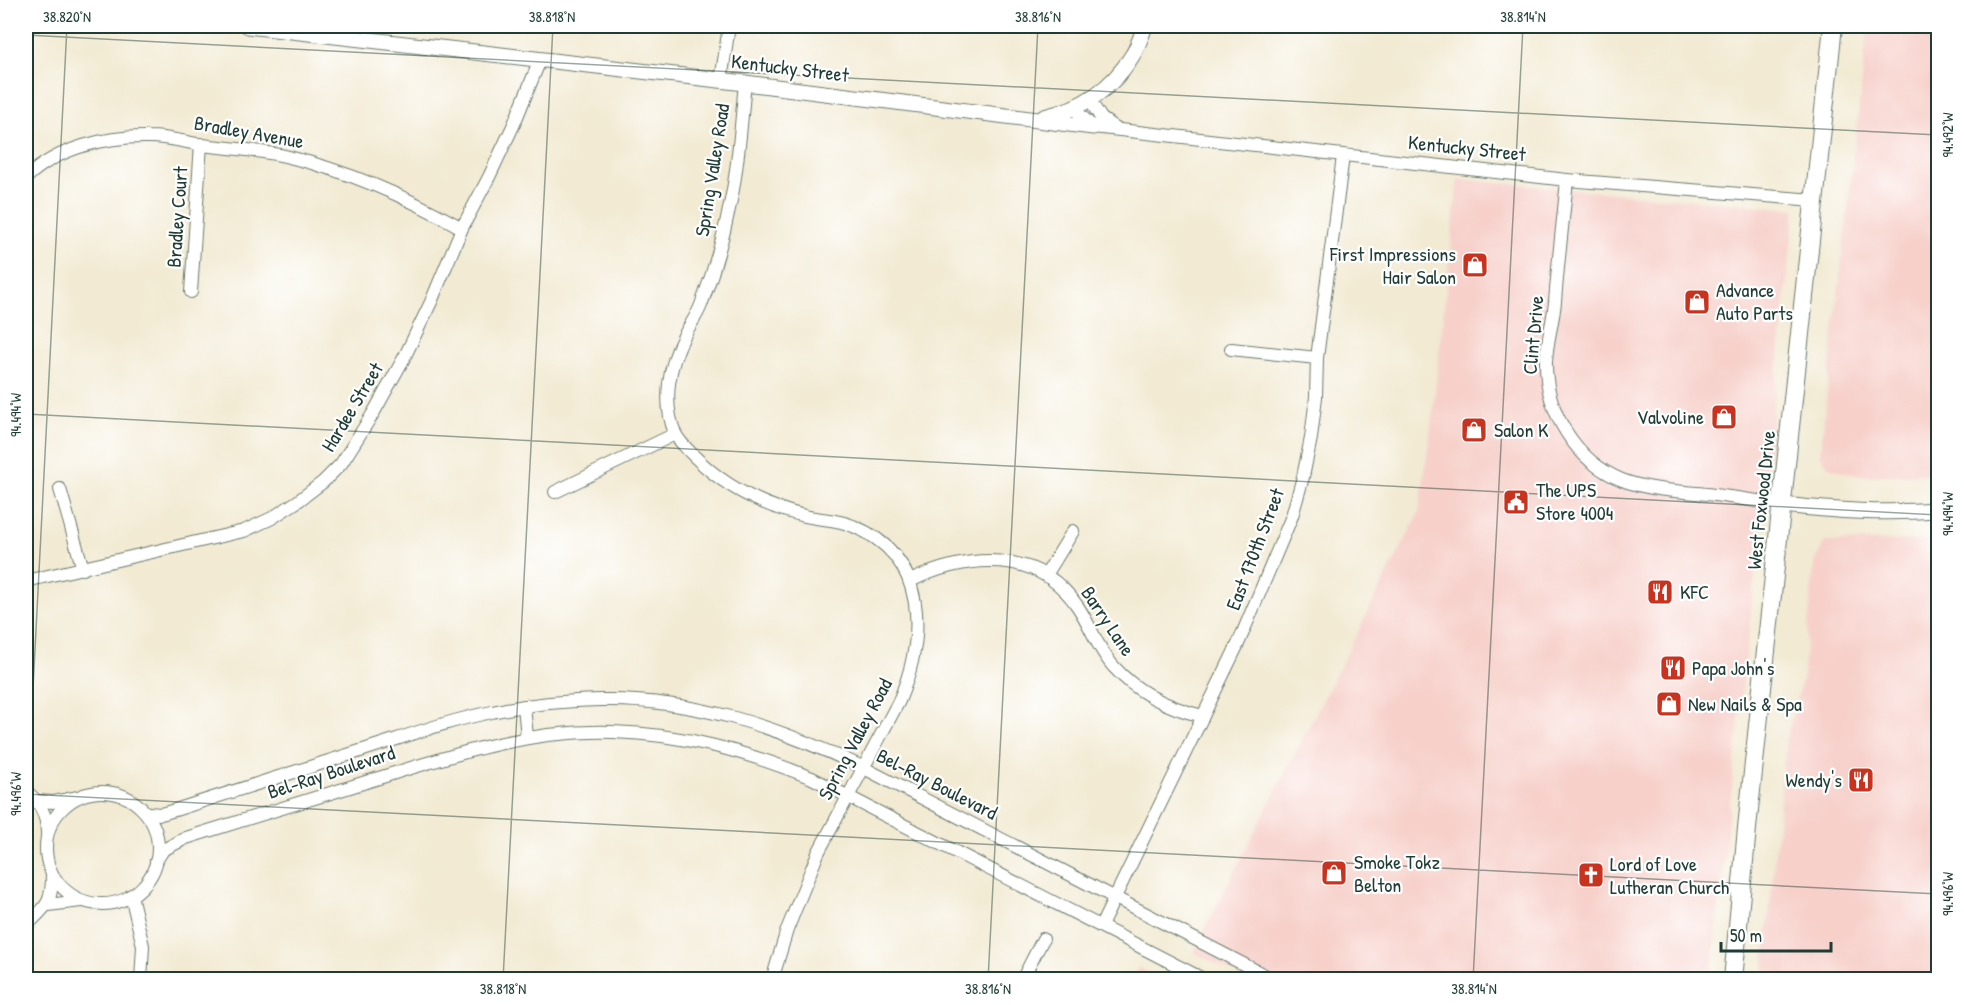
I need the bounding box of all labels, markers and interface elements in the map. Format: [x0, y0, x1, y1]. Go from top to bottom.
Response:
text: 38.820°N [43, 6, 91, 27]
text: 38.818°N [529, 6, 575, 27]
text: 38.816°N [1015, 6, 1061, 27]
text: 38.814°N [1500, 6, 1546, 27]
street label: Kentucky Street [730, 47, 851, 88]
street label: Spring Valley Road [688, 101, 735, 238]
street label: Bradley Avenue [192, 109, 306, 154]
text: 94.492°W [1937, 112, 1958, 158]
street label: Kentucky Street [1407, 128, 1528, 167]
street label: Bradley Court [159, 164, 194, 268]
place label: First Impressions Hair Salon [1329, 240, 1456, 290]
shop icon: First Impressions Hair Salon [1460, 250, 1490, 280]
place label: Advance Auto Parts [1716, 276, 1793, 326]
shop icon: Advance Auto Parts [1682, 287, 1712, 317]
street label: Clint Drive [1516, 294, 1549, 375]
street label: Hardee Street [314, 356, 389, 456]
text: 94.494°W [5, 392, 26, 437]
shop icon: Valvoline [1709, 402, 1739, 432]
place label: Valvoline [1637, 403, 1704, 430]
shop icon: Salon K [1459, 415, 1489, 445]
place label: Salon K [1494, 416, 1549, 443]
street label: West Foxwood Drive [1740, 429, 1781, 571]
place label: The UPS Store 4004 [1536, 476, 1613, 526]
street label: East 170th Street [1219, 483, 1291, 614]
public building icon: The UPS Store 4004 [1501, 487, 1531, 517]
text: 94.494°W [1937, 491, 1958, 536]
restaurant icon: KFC [1645, 577, 1675, 607]
place label: KFC [1680, 578, 1709, 605]
street label: Barry Lane [1075, 581, 1142, 661]
restaurant icon: Papa John's [1658, 653, 1688, 683]
place label: Papa John's [1692, 654, 1775, 681]
street label: Spring Valley Road [811, 673, 898, 804]
shop icon: New Nails & Spa [1654, 689, 1684, 719]
place label: New Nails & Spa [1688, 690, 1802, 717]
street label: Bel-Ray Boulevard [264, 738, 398, 805]
street label: Bel-Ray Boulevard [872, 741, 1002, 826]
restaurant icon: Wendy's [1846, 765, 1876, 795]
place label: Wendy's [1785, 766, 1842, 793]
text: 94.496°W [5, 771, 26, 816]
place label: Smoke Tokz Belton [1354, 848, 1440, 898]
place label: Lord of Love Lutheran Church [1610, 850, 1729, 900]
shop icon: Smoke Tokz Belton [1319, 858, 1349, 888]
church icon: Lord of Love Lutheran Church [1576, 860, 1606, 890]
text: 94.496°W [1937, 871, 1958, 916]
scale bar [1721, 915, 1830, 953]
text: 50 m [1730, 923, 1762, 948]
text: 38.818°N [480, 978, 526, 999]
text: 38.816°N [965, 978, 1011, 999]
text: 38.814°N [1451, 978, 1497, 999]

